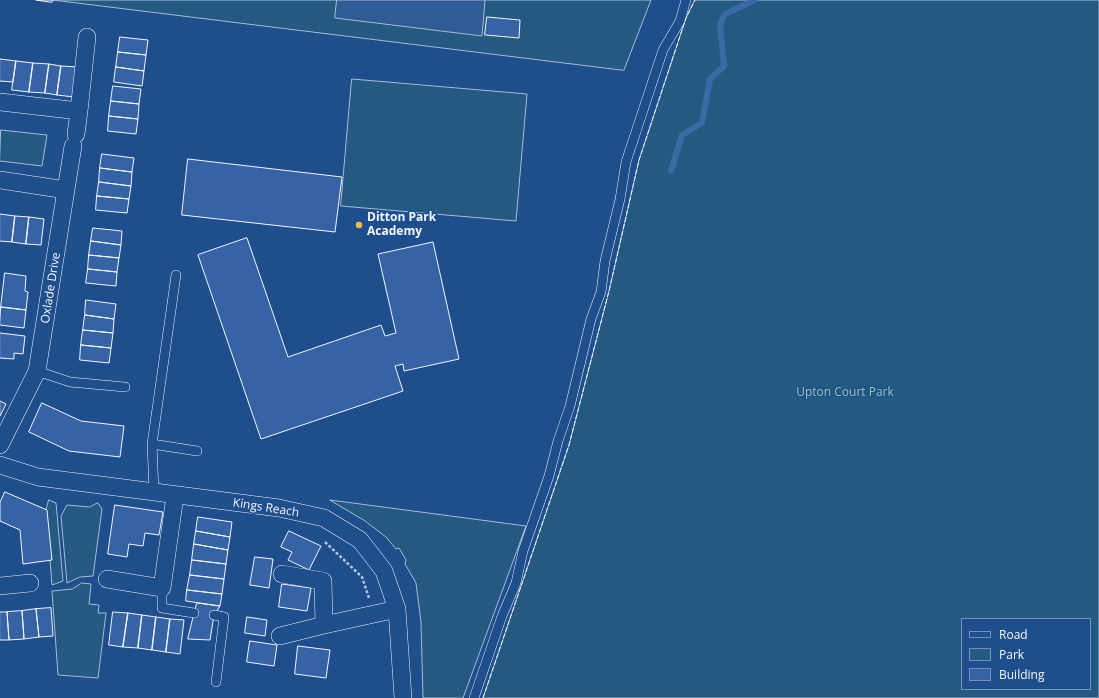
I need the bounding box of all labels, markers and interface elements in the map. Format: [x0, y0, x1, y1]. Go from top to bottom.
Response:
place label: Ditton Park Academy [367, 211, 436, 239]
marker: Ditton Park Academy [354, 220, 364, 230]
street label: Oxlade Drive [38, 251, 64, 325]
park label: Upton Court Park [796, 386, 894, 400]
street label: Kings Reach [232, 496, 300, 520]
legend [961, 618, 1091, 690]
text: Road [999, 626, 1028, 643]
text: Park [999, 646, 1024, 663]
text: Building [999, 666, 1044, 683]

